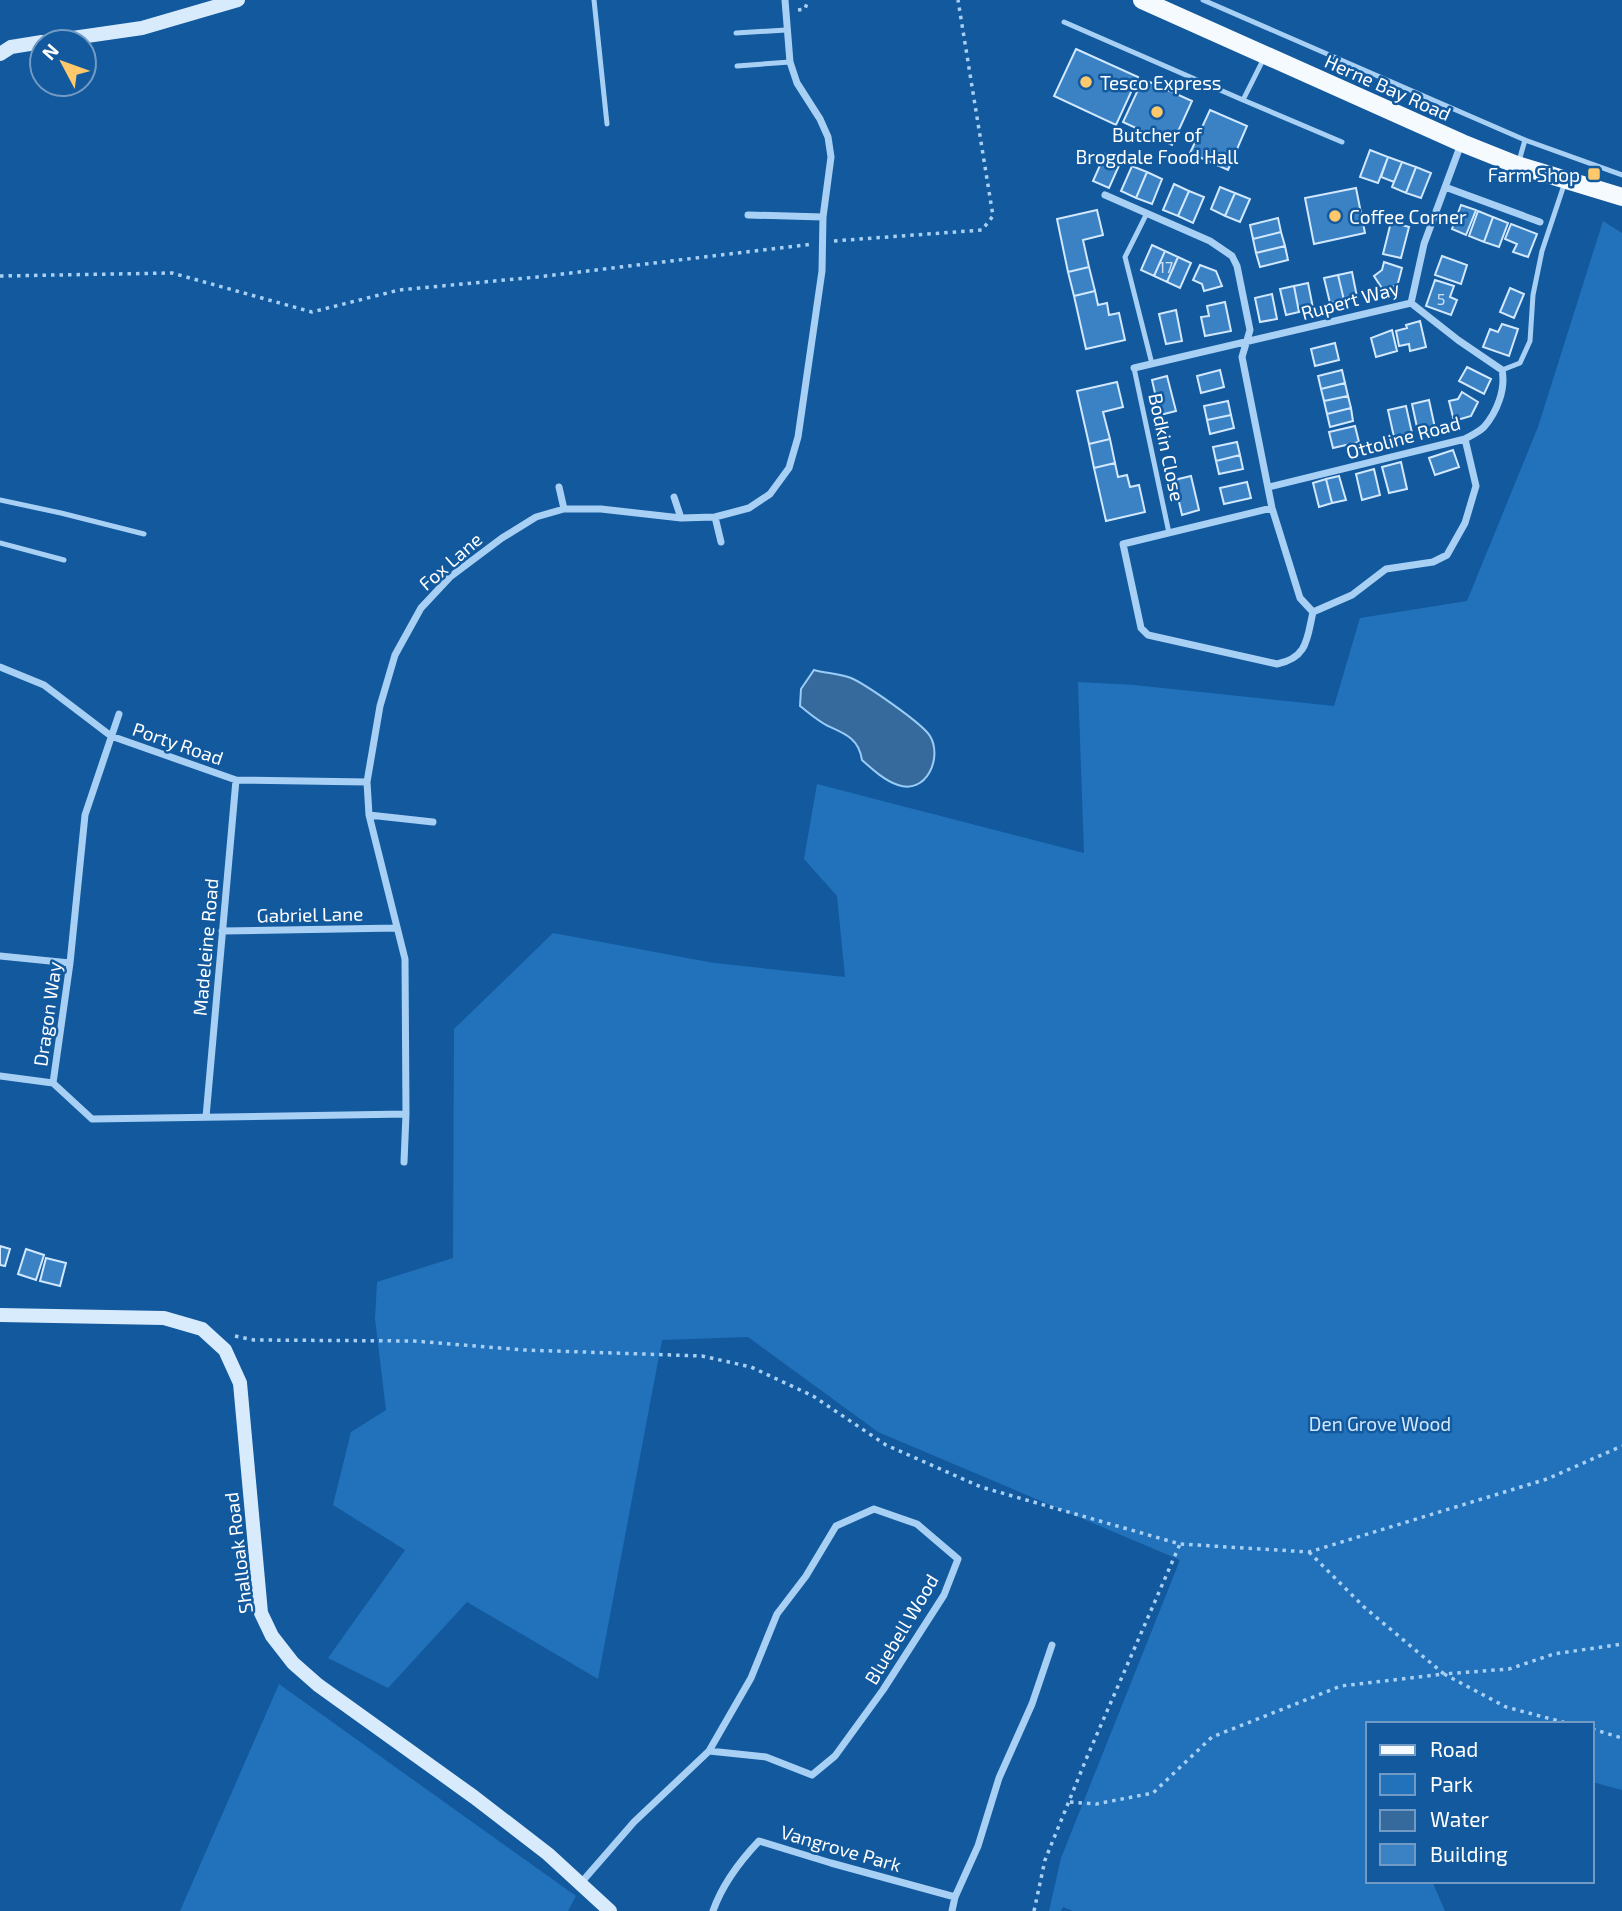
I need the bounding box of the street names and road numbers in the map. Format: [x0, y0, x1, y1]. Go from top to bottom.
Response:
street label: Herne Bay Road [1321, 49, 1455, 125]
street label: Rupert Way [1298, 276, 1402, 324]
street label: Bodkin Close [1144, 391, 1190, 503]
street label: Ottoline Road [1343, 411, 1463, 463]
street label: Fox Lane [414, 527, 486, 595]
street label: Porty Road [130, 717, 226, 769]
street label: Madeleine Road [188, 877, 222, 1017]
street label: Gabriel Lane [257, 902, 363, 926]
street label: Dragon Way [28, 960, 66, 1068]
street label: Shalloak Road [219, 1491, 257, 1615]
street label: Bluebell Wood [859, 1570, 943, 1688]
street label: Vangrove Park [778, 1820, 904, 1876]

